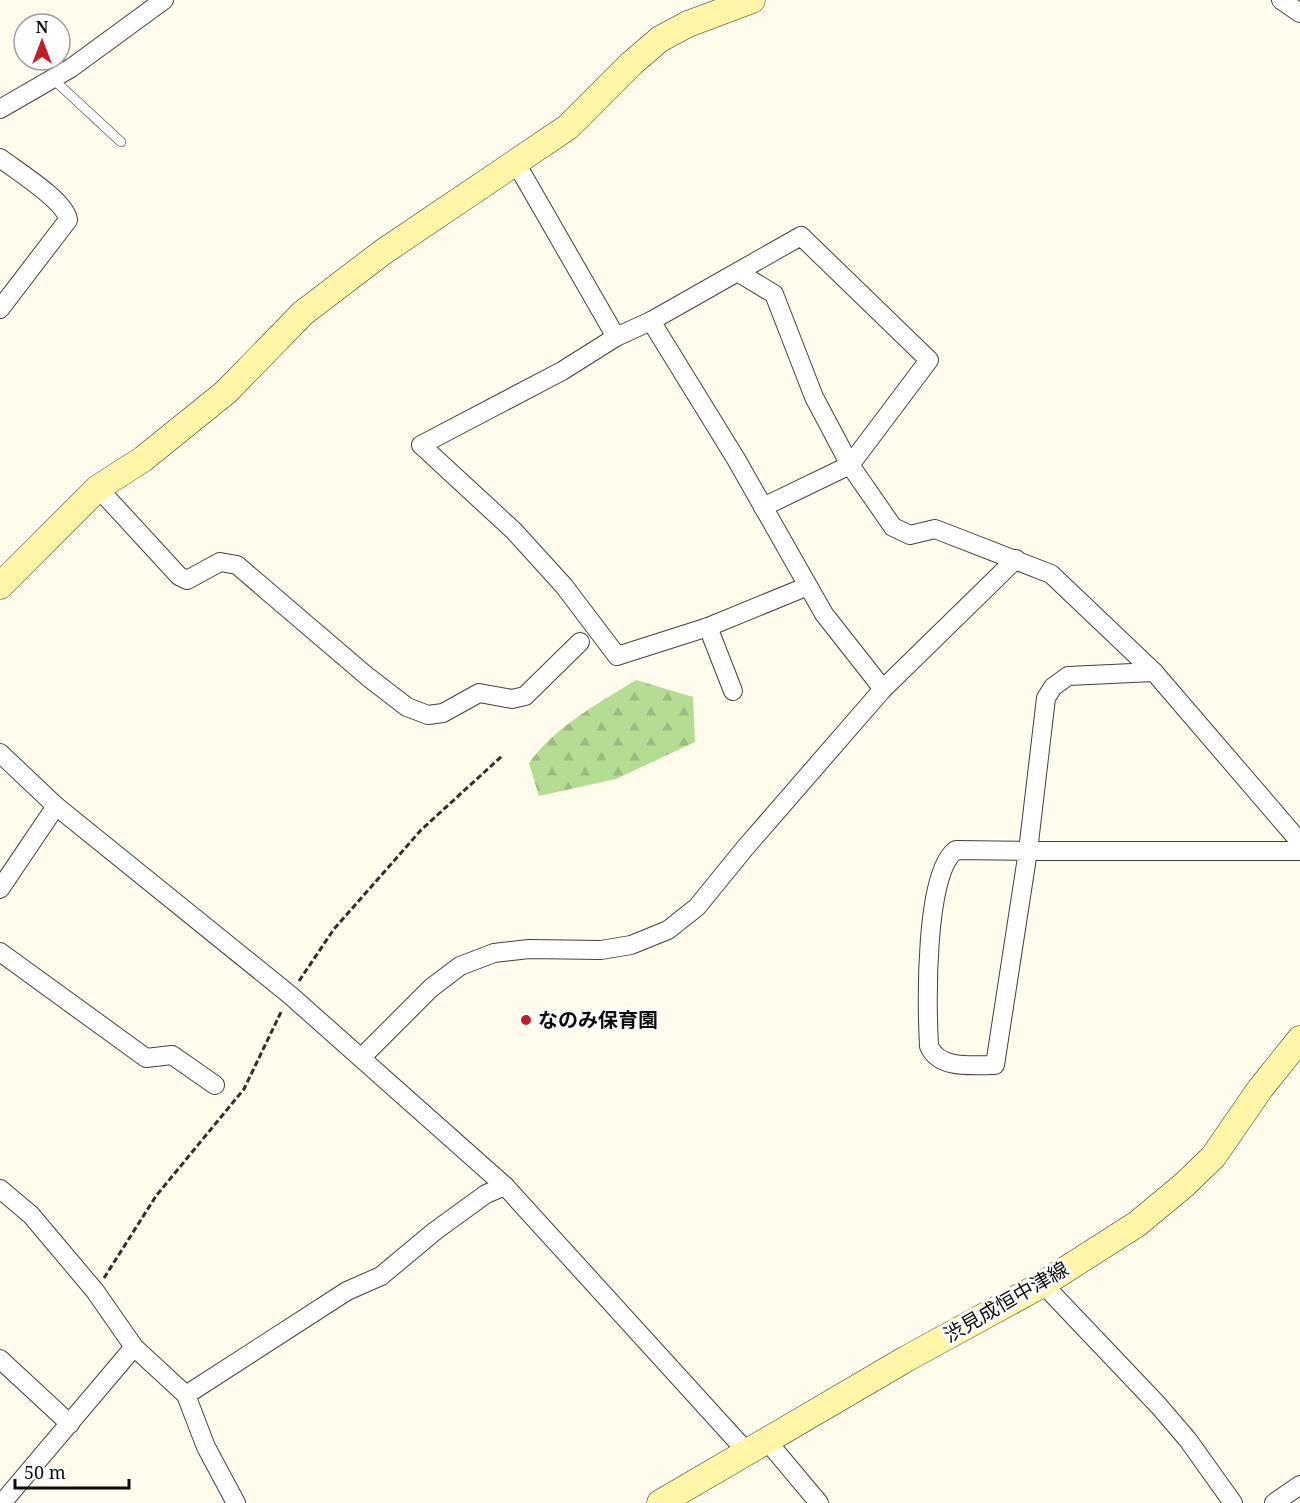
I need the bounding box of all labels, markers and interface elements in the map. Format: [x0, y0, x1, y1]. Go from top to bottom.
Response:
north arrow [12, 12, 72, 72]
text: N [36, 16, 49, 38]
place label: なのみ保育園 [538, 1006, 658, 1033]
marker: なのみ保育園 [519, 1013, 533, 1027]
street label: 渋見成恒中津線 [938, 1255, 1073, 1348]
scale bar [15, 1452, 129, 1490]
text: 50 m [24, 1460, 66, 1484]

